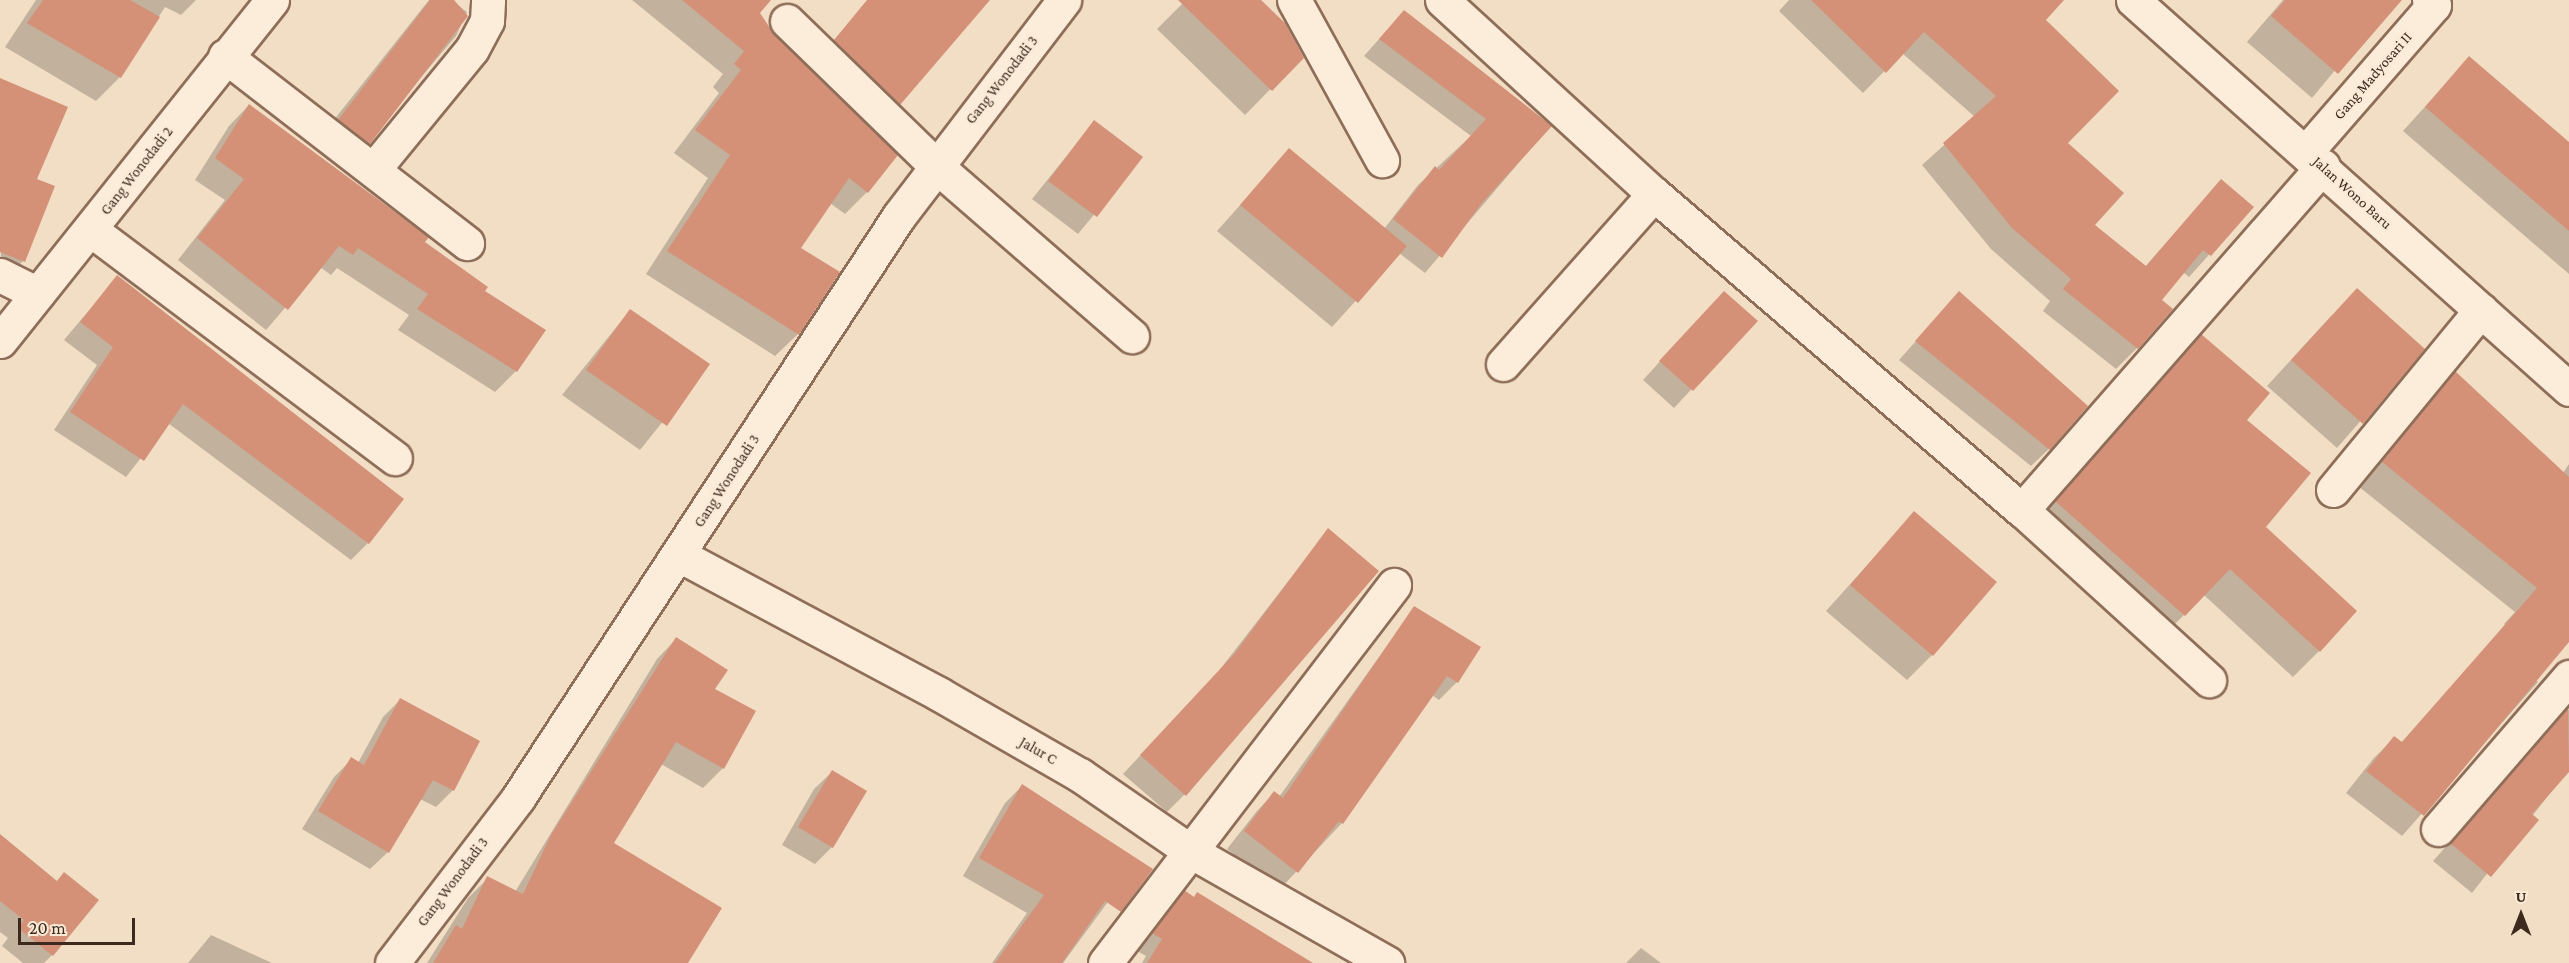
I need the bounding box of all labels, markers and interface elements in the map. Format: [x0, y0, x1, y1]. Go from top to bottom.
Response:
street label: Gang Madyosari II [2330, 29, 2416, 123]
street label: Gang Wonodadi 3 [962, 32, 1042, 128]
street label: Gang Wonodadi 2 [97, 123, 177, 219]
street label: Jalan Wono Baru [2309, 153, 2395, 233]
street label: Gang Wonodadi 3 [690, 431, 764, 531]
street label: Jalur C [1016, 733, 1060, 769]
street label: Gang Wonodadi 3 [414, 834, 492, 930]
north arrow [2491, 885, 2551, 945]
text: U [2516, 888, 2526, 905]
scale bar [21, 906, 138, 944]
text: 20 m [29, 918, 66, 938]

